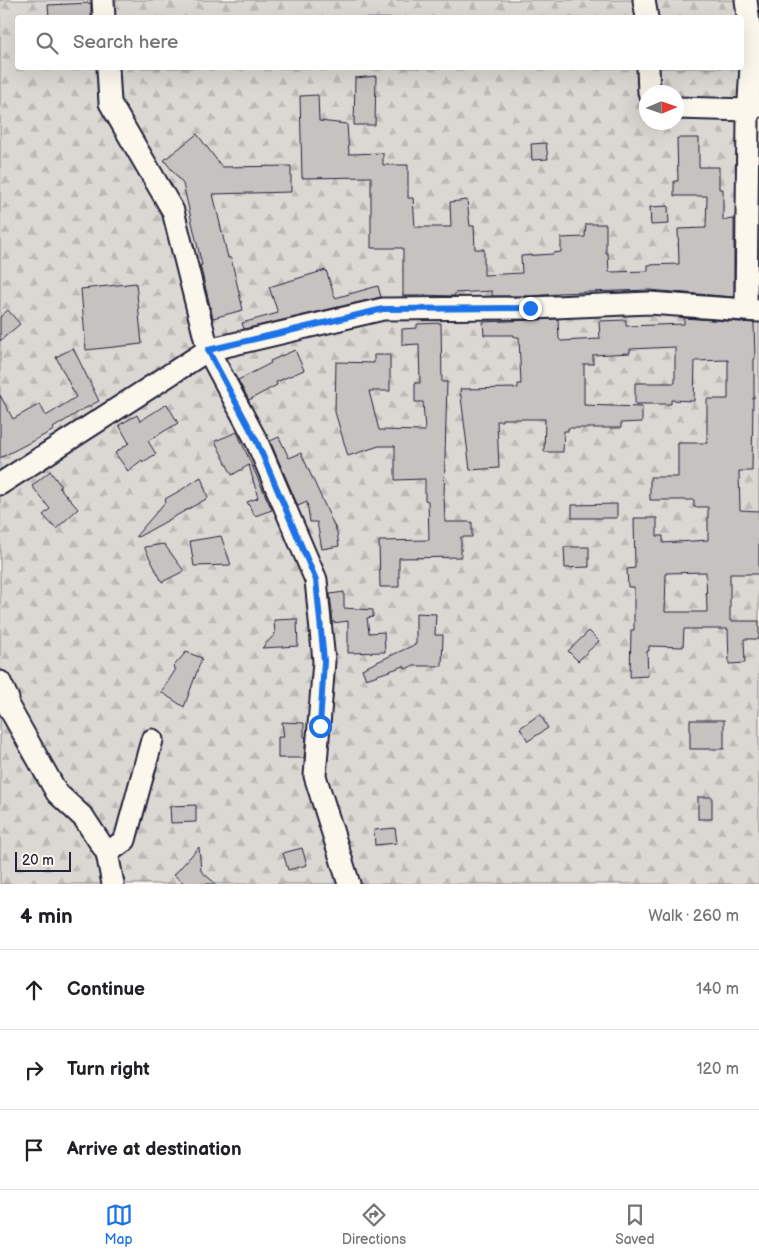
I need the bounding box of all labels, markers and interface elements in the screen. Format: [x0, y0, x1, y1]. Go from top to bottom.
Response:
search box [15, 15, 744, 70]
icon: search [33, 29, 61, 57]
text: Search here [73, 31, 178, 54]
north arrow [639, 85, 684, 130]
route end [519, 297, 542, 320]
route start [309, 715, 332, 738]
scale bar [15, 849, 71, 872]
text: 20 m [22, 852, 54, 869]
text: 4 min [20, 904, 73, 929]
text: Walk · 260 m [648, 907, 739, 926]
icon: ahead [20, 976, 48, 1004]
text: Continue [67, 978, 145, 1001]
text: 140 m [696, 980, 739, 999]
icon: right [20, 1056, 48, 1084]
text: Turn right [67, 1058, 150, 1081]
text: 120 m [696, 1060, 739, 1079]
icon: arrive [20, 1136, 48, 1164]
text: Arrive at destination [67, 1138, 242, 1161]
tab: Map [105, 1201, 133, 1248]
tab: Directions [342, 1201, 406, 1248]
tab: Saved [615, 1201, 654, 1248]

